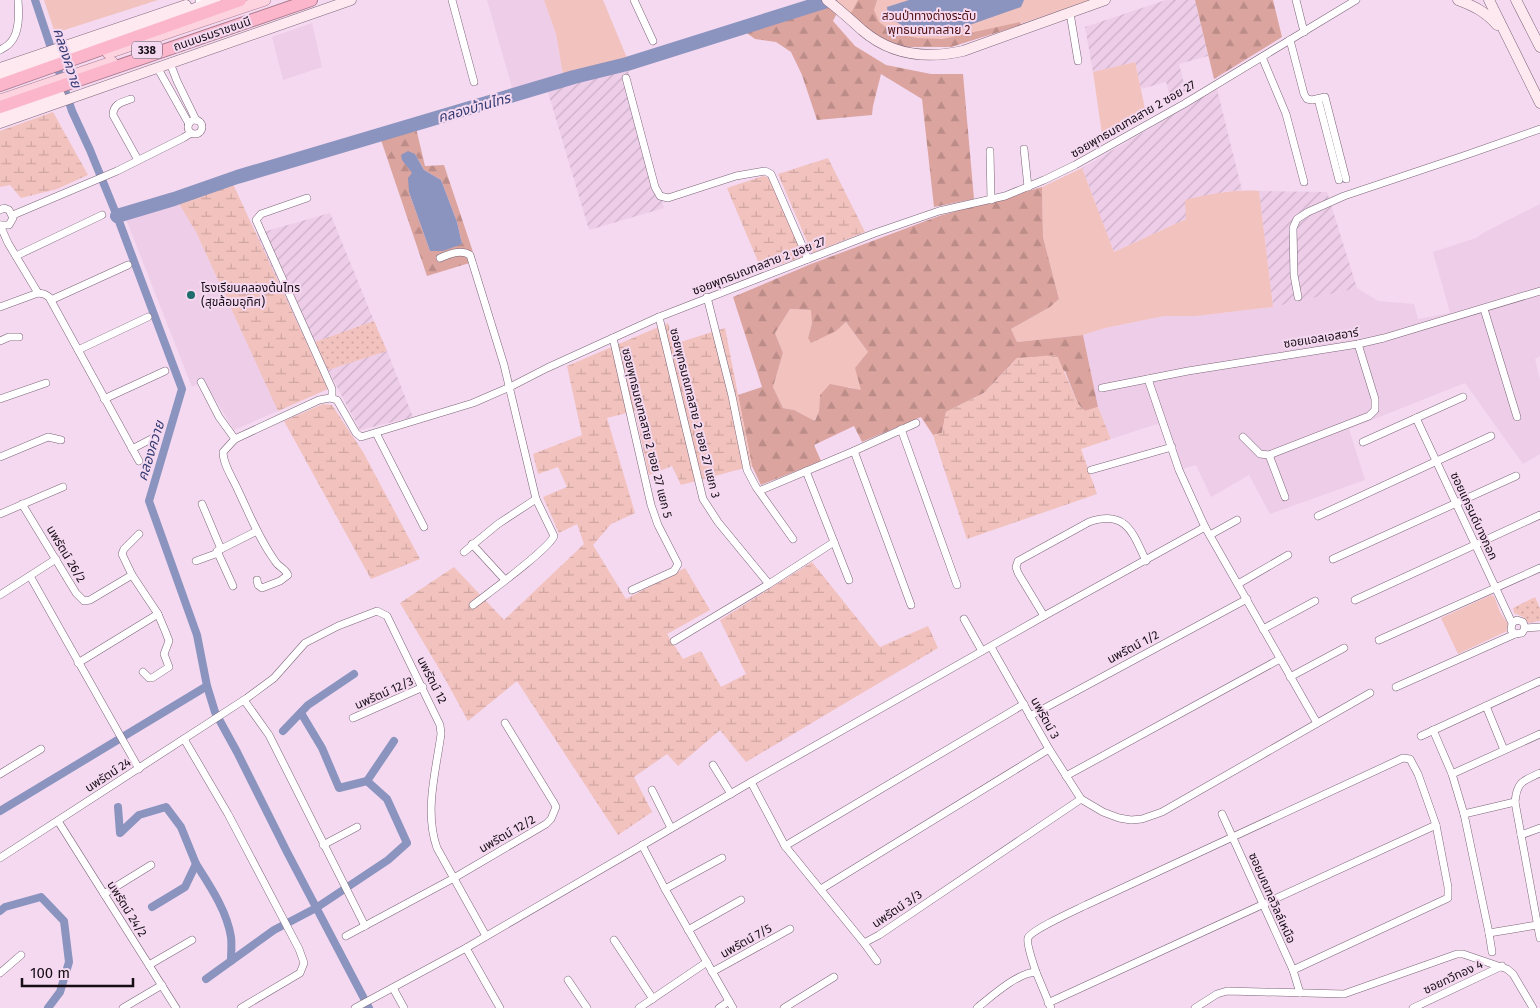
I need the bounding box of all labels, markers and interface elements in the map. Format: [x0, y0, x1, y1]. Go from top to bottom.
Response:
park label: สวนป่าทางต่างระดับ พุทธมณฑลสาย 2 [882, 9, 976, 37]
street label: ถนนบรมราชชนนี [171, 14, 253, 54]
water label: คลองควาย [49, 26, 85, 92]
road number: 338 [132, 42, 162, 58]
street label: ซอยพุทธมณฑลสาย 2 ซอย 27 [1068, 78, 1198, 160]
water label: คลองบ้านไทร [436, 89, 513, 126]
street label: ซอยพุทธมณฑลสาย 2 ซอย 27 [690, 234, 828, 298]
place label: โรงเรียนคลองต้นไทร (สุขล้อมอุทิศ) [201, 281, 300, 309]
marker: โรงเรียนคลองต้นไทร (สุขล้อมอุทิศ) [185, 289, 197, 301]
street label: ซอยแอลเอสอาร์ [1282, 325, 1360, 351]
street label: ซอยพุทธมณฑลสาย 2 ซอย 27 แยก 3 [667, 326, 723, 500]
street label: ซอยพุทธมณฑลสาย 2 ซอย 27 แยก 5 [619, 346, 675, 520]
water label: คลองควาย [134, 417, 169, 483]
street label: ซอยแกรนด์บางกอก [1448, 470, 1500, 562]
street label: นพรัตน์ 26/2 [44, 523, 88, 585]
street label: นพรัตน์ 1/2 [1105, 628, 1161, 666]
street label: นพรัตน์ 12 [414, 654, 450, 706]
street label: นพรัตน์ 12/3 [352, 674, 416, 712]
street label: นพรัตน์ 3 [1028, 695, 1062, 741]
street label: นพรัตน์ 24 [82, 755, 134, 795]
street label: นพรัตน์ 12/2 [476, 812, 538, 856]
street label: ซอยมณฑลวิลล์เหนือ [1246, 850, 1298, 946]
street label: นพรัตน์ 24/2 [104, 878, 150, 940]
street label: นพรัตน์ 3/3 [869, 887, 925, 931]
street label: นพรัตน์ 7/5 [718, 921, 774, 961]
scale bar [22, 956, 134, 988]
street label: ซอยทวีทอง 4 [1421, 957, 1486, 997]
text: 100 m [30, 964, 70, 982]

